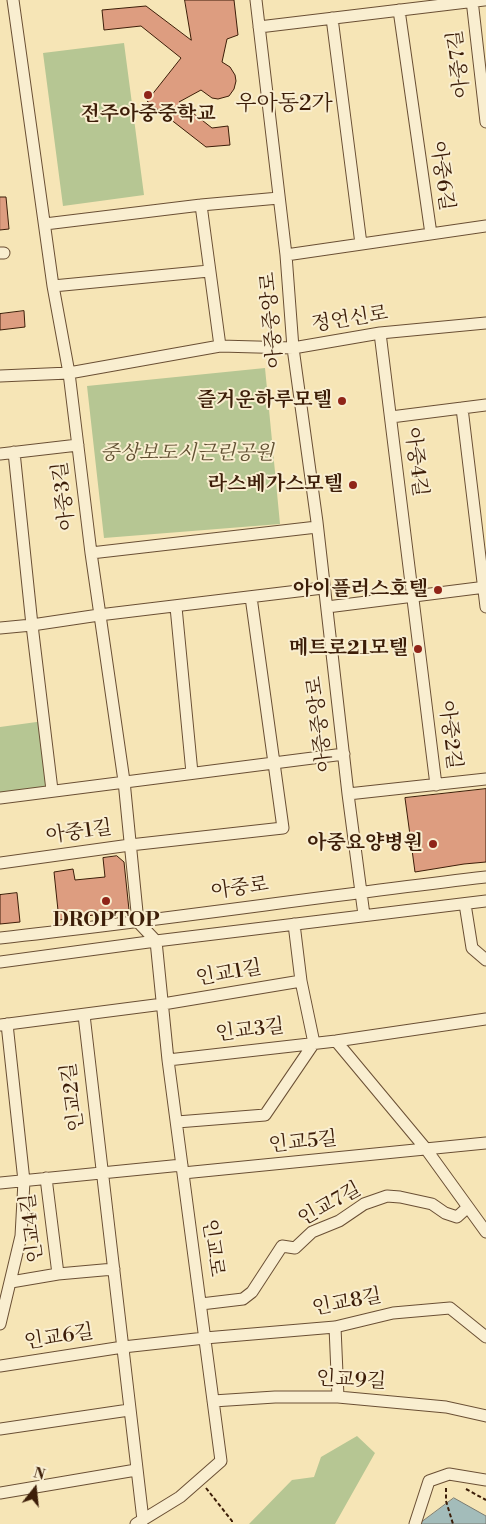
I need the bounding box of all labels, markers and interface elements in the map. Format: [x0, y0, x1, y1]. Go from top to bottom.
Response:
street label: 아중7길 [444, 29, 476, 99]
marker: 전주아중중학교 [142, 89, 154, 101]
district label: 우아동2가 [235, 92, 333, 118]
place label: 전주아중중학교 [80, 103, 216, 127]
street label: 아중6길 [424, 140, 458, 212]
street label: 아중중앙로 [257, 271, 289, 369]
street label: 정언신로 [310, 302, 390, 338]
place label: 즐거운하루모텔 [197, 389, 332, 413]
marker: 즐거운하루모텔 [336, 395, 348, 407]
street label: 아중4길 [399, 426, 431, 498]
park label: 중상보도시근린공원 [100, 442, 274, 466]
street label: 아중3길 [49, 460, 81, 532]
place label: 라스베가스모텔 [208, 473, 343, 497]
marker: 라스베가스모텔 [347, 479, 359, 491]
place label: 아이플러스호텔 [293, 578, 428, 602]
marker: 아이플러스호텔 [432, 584, 444, 596]
place label: 메트로21모텔 [289, 637, 408, 661]
marker: 메트로21모텔 [412, 643, 424, 655]
street label: 아중중앙로 [303, 675, 339, 773]
street label: 아중2길 [433, 699, 465, 771]
street label: 아중1길 [44, 816, 114, 850]
place label: 아중요양병원 [307, 832, 423, 856]
marker: 아중요양병원 [427, 838, 439, 850]
street label: 아중로 [210, 873, 270, 905]
marker: DROPTOP [100, 895, 112, 907]
place label: DROPTOP [53, 909, 159, 933]
street label: 인교1길 [194, 956, 264, 992]
street label: 인교3길 [214, 1015, 286, 1047]
street label: 인교2길 [58, 1061, 90, 1133]
street label: 인교5길 [267, 1127, 339, 1159]
street label: 인교7길 [294, 1178, 366, 1232]
street label: 인교4길 [17, 1192, 49, 1264]
street label: 인교로 [196, 1218, 228, 1278]
street label: 인교8길 [310, 1285, 384, 1321]
street label: 인교6길 [23, 1321, 95, 1355]
street label: 인교9길 [315, 1367, 387, 1395]
north arrow [10, 1464, 60, 1514]
text: N [31, 1464, 47, 1485]

